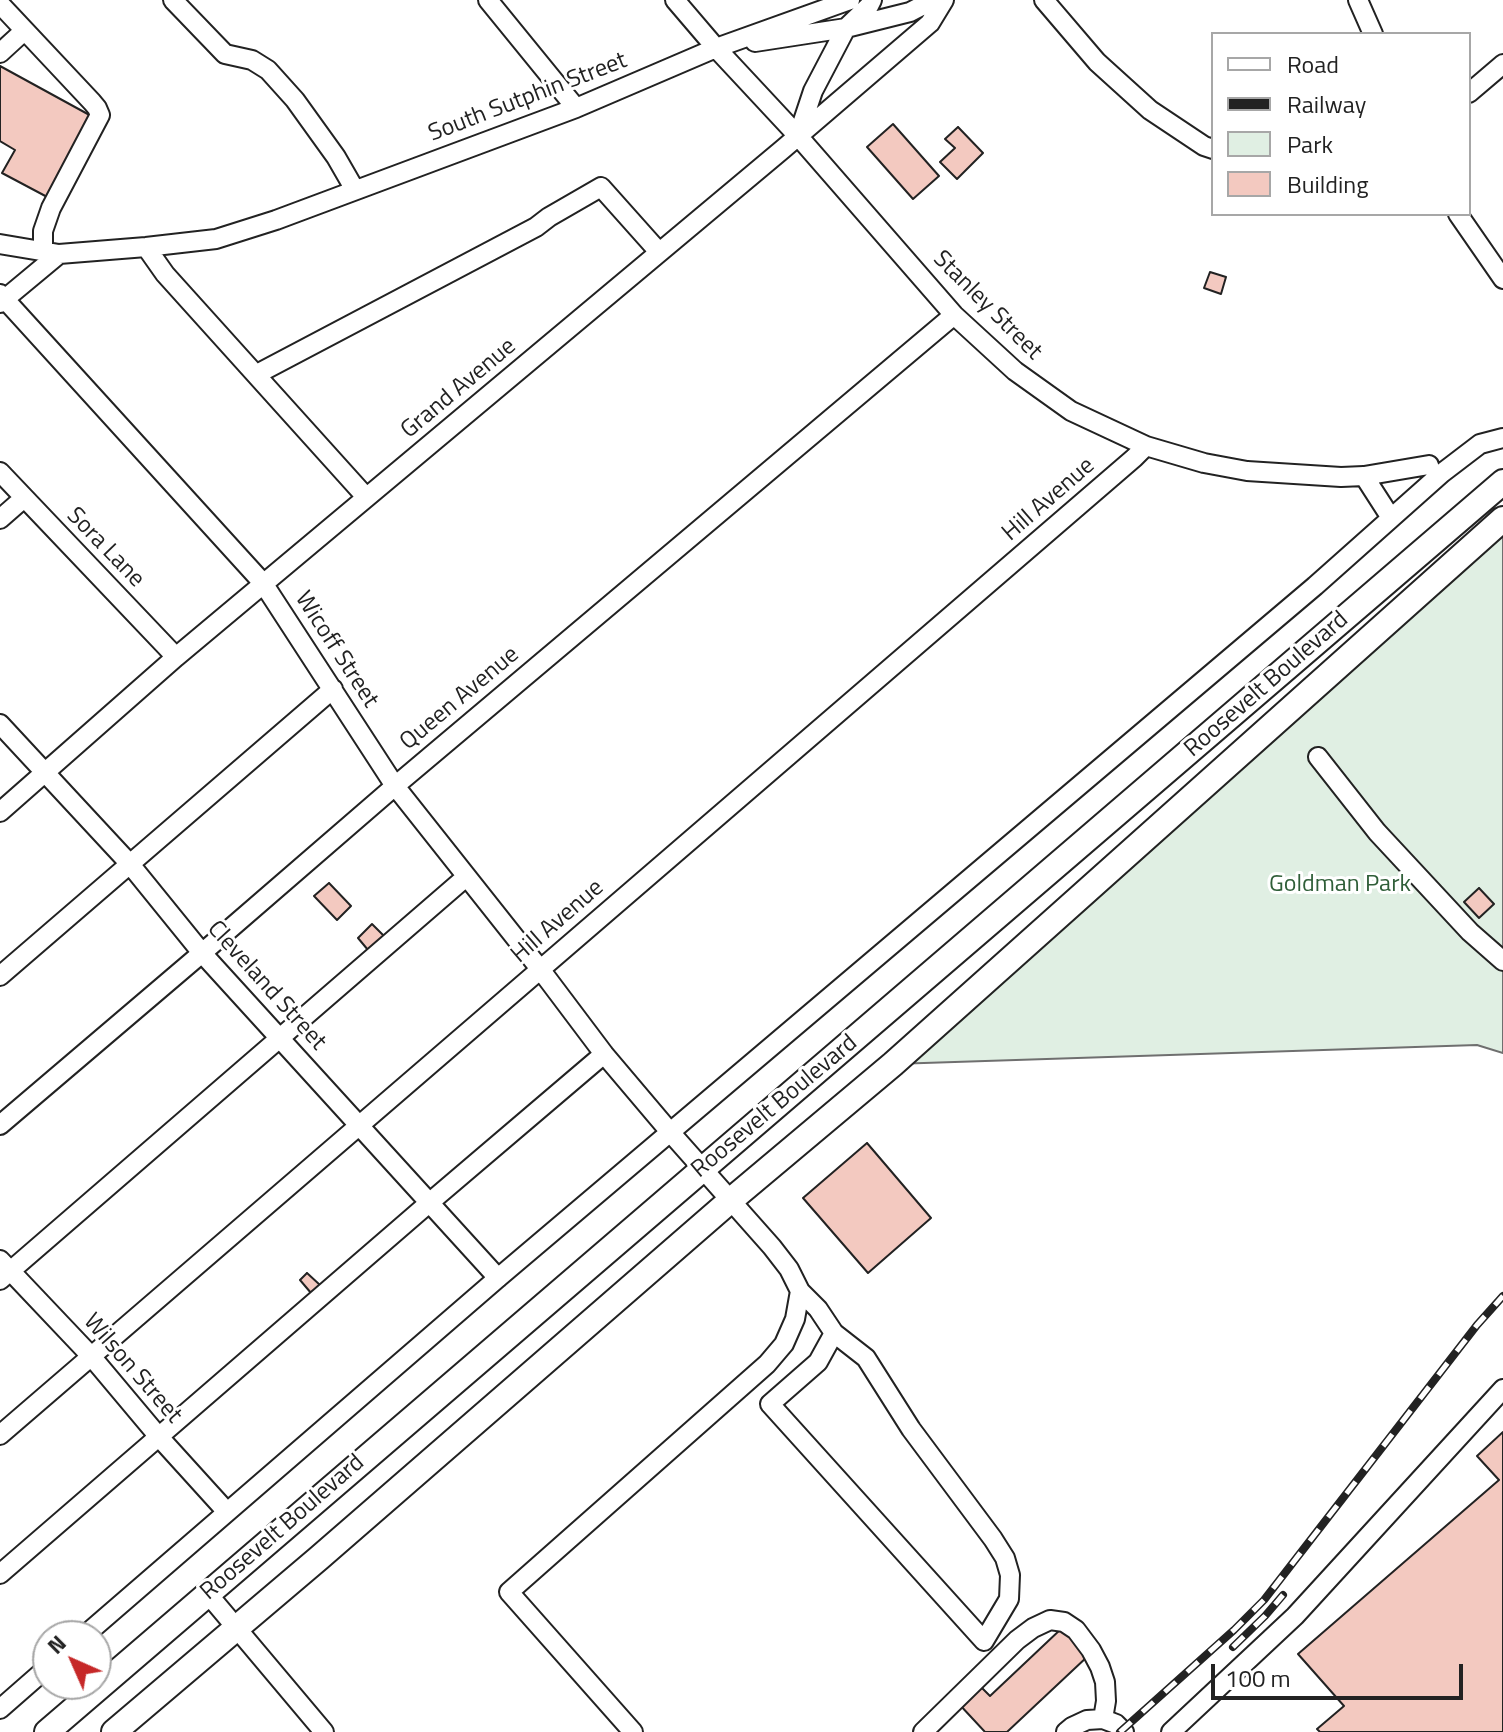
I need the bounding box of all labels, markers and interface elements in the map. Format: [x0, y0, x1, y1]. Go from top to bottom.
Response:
legend [1211, 32, 1471, 216]
text: Road [1287, 46, 1339, 82]
street label: South Sutphin Street [425, 47, 631, 149]
text: Railway [1287, 86, 1366, 122]
text: Park [1287, 126, 1333, 162]
text: Building [1287, 166, 1369, 202]
street label: Stanley Street [926, 245, 1048, 367]
street label: Grand Avenue [396, 333, 522, 445]
street label: Hill Avenue [997, 452, 1101, 548]
street label: Sora Lane [60, 502, 150, 594]
street label: Wicoff Street [288, 587, 384, 713]
street label: Roosevelt Boulevard [1179, 606, 1355, 764]
street label: Queen Avenue [395, 641, 525, 757]
park label: Goldman Park [1269, 871, 1411, 899]
street label: Hill Avenue [506, 874, 610, 970]
street label: Cleveland Street [200, 915, 332, 1057]
street label: Roosevelt Boulevard [686, 1029, 864, 1185]
street label: Wilson Street [77, 1308, 187, 1430]
street label: Roosevelt Boulevard [195, 1449, 371, 1607]
north arrow [32, 1620, 112, 1700]
text: N [39, 1627, 74, 1662]
scale bar [1215, 1648, 1467, 1698]
text: 100 m [1225, 1660, 1291, 1696]

